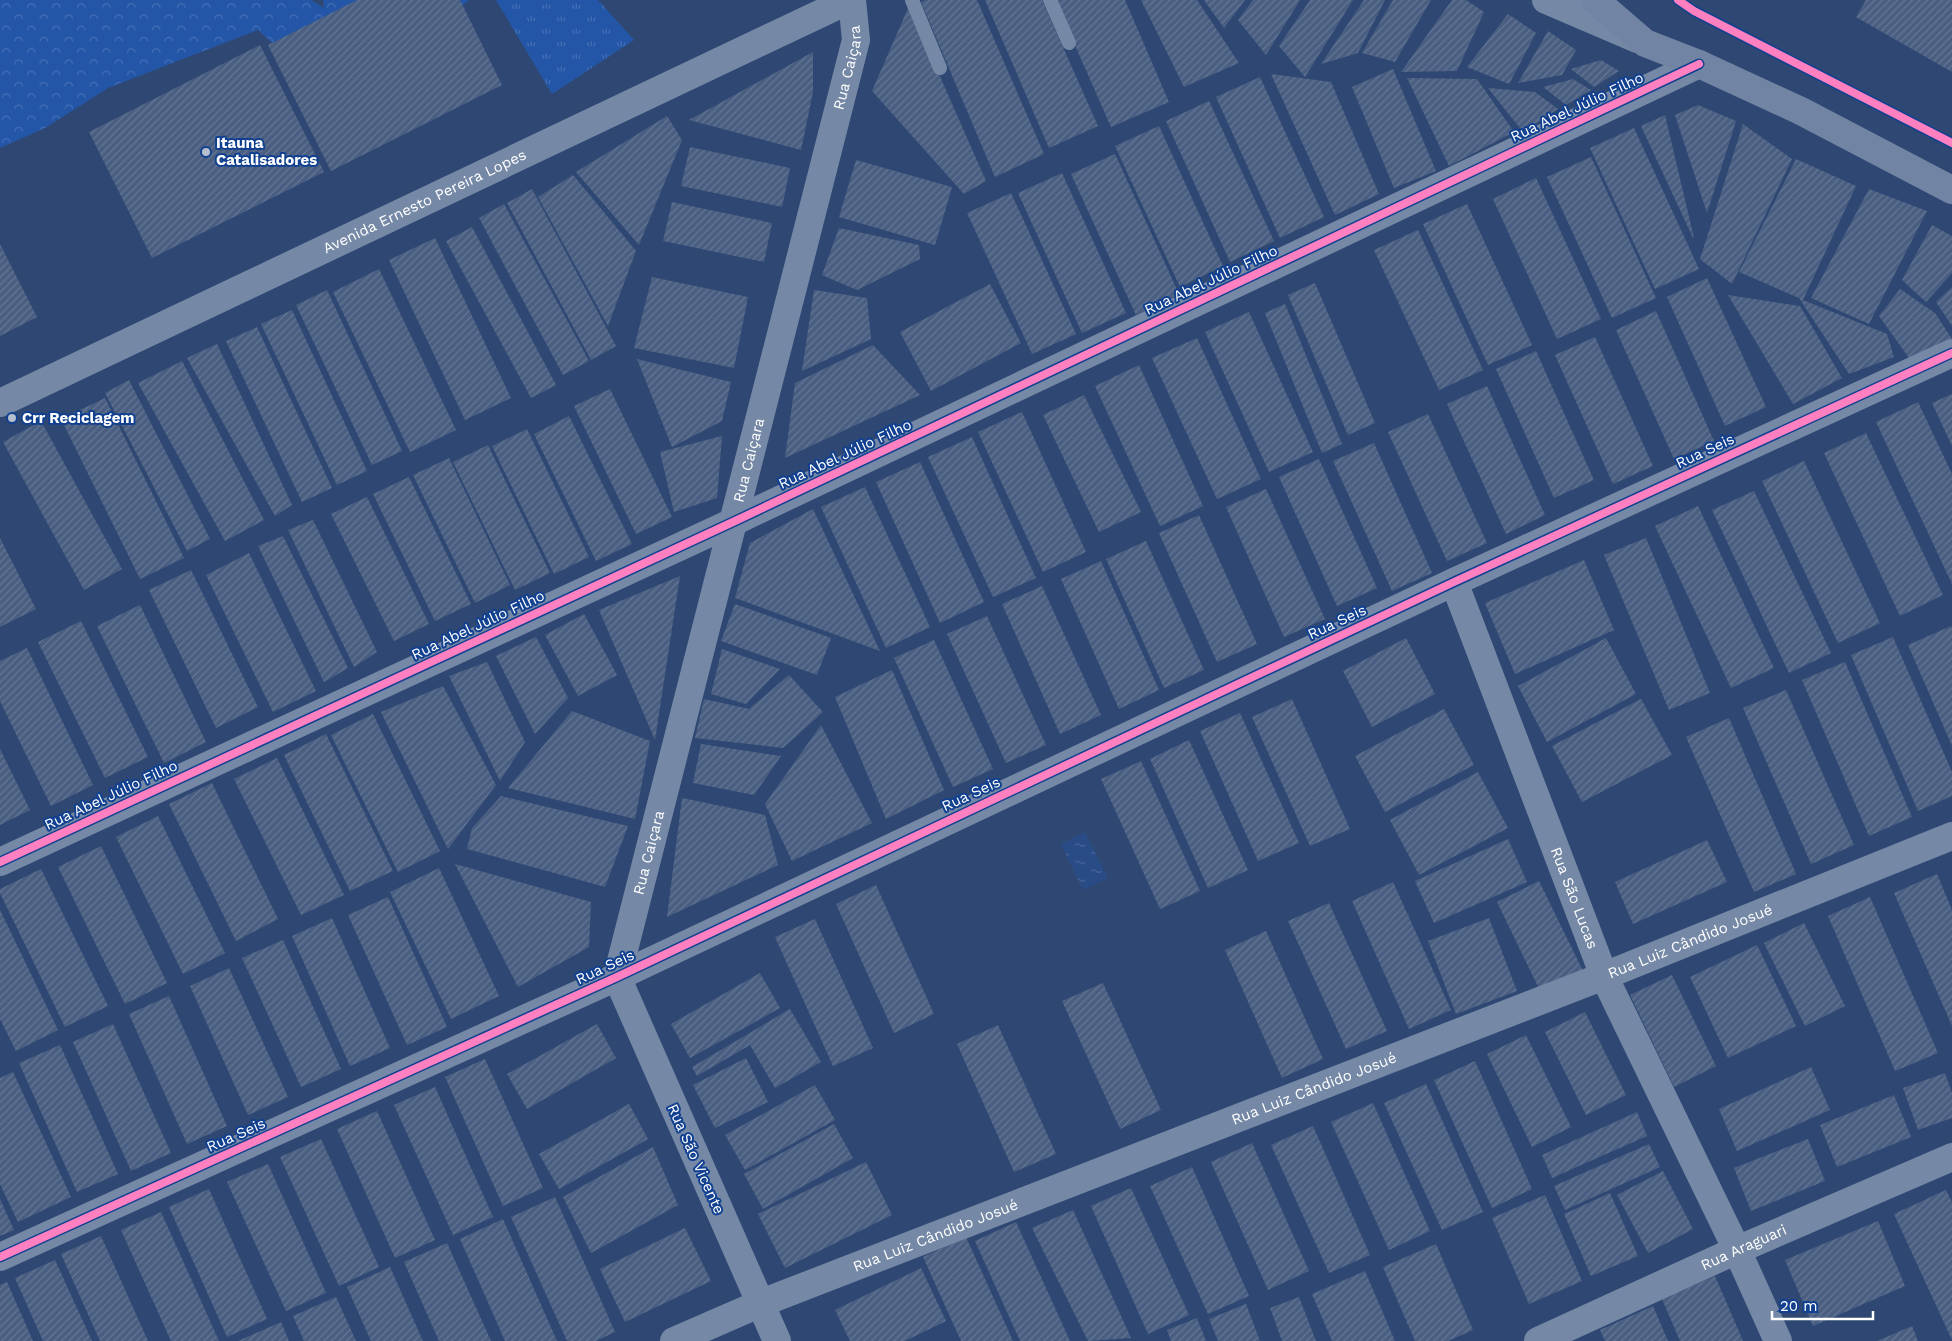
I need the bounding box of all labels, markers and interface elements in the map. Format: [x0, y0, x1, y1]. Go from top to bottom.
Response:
street label: Rua Caiçara [830, 24, 865, 112]
street label: Rua Abel Júlio Filho [1508, 68, 1646, 146]
place label: Itauna Catalisadores [216, 134, 317, 169]
street label: Avenida Ernesto Pereira Lopes [320, 145, 529, 257]
marker: Itauna Catalisadores [200, 146, 212, 158]
street label: Rua Abel Júlio Filho [1142, 241, 1280, 319]
place label: Crr Reciclagem [22, 409, 134, 427]
marker: Crr Reciclagem [6, 412, 18, 424]
street label: Rua Abel Júlio Filho [776, 415, 914, 493]
street label: Rua Caiçara [729, 416, 768, 504]
street label: Rua Seis [1673, 430, 1737, 472]
street label: Rua Abel Júlio Filho [409, 586, 547, 664]
street label: Rua Seis [1305, 601, 1369, 643]
street label: Rua Abel Júlio Filho [42, 756, 180, 834]
street label: Rua Seis [939, 773, 1003, 815]
street label: Rua Caiçara [629, 808, 668, 897]
street label: Rua São Lucas [1547, 845, 1602, 951]
street label: Rua Luiz Cândido Josué [1605, 900, 1775, 982]
street label: Rua Seis [573, 946, 637, 988]
street label: Rua Luiz Cândido Josué [1229, 1048, 1399, 1129]
street label: Rua São Vicente [664, 1101, 728, 1217]
street label: Rua Seis [204, 1114, 268, 1156]
street label: Rua Luiz Cândido Josué [850, 1195, 1021, 1276]
street label: Rua Araguari [1698, 1221, 1789, 1274]
scale bar [1772, 1288, 1873, 1320]
text: 20 m [1780, 1297, 1818, 1315]

